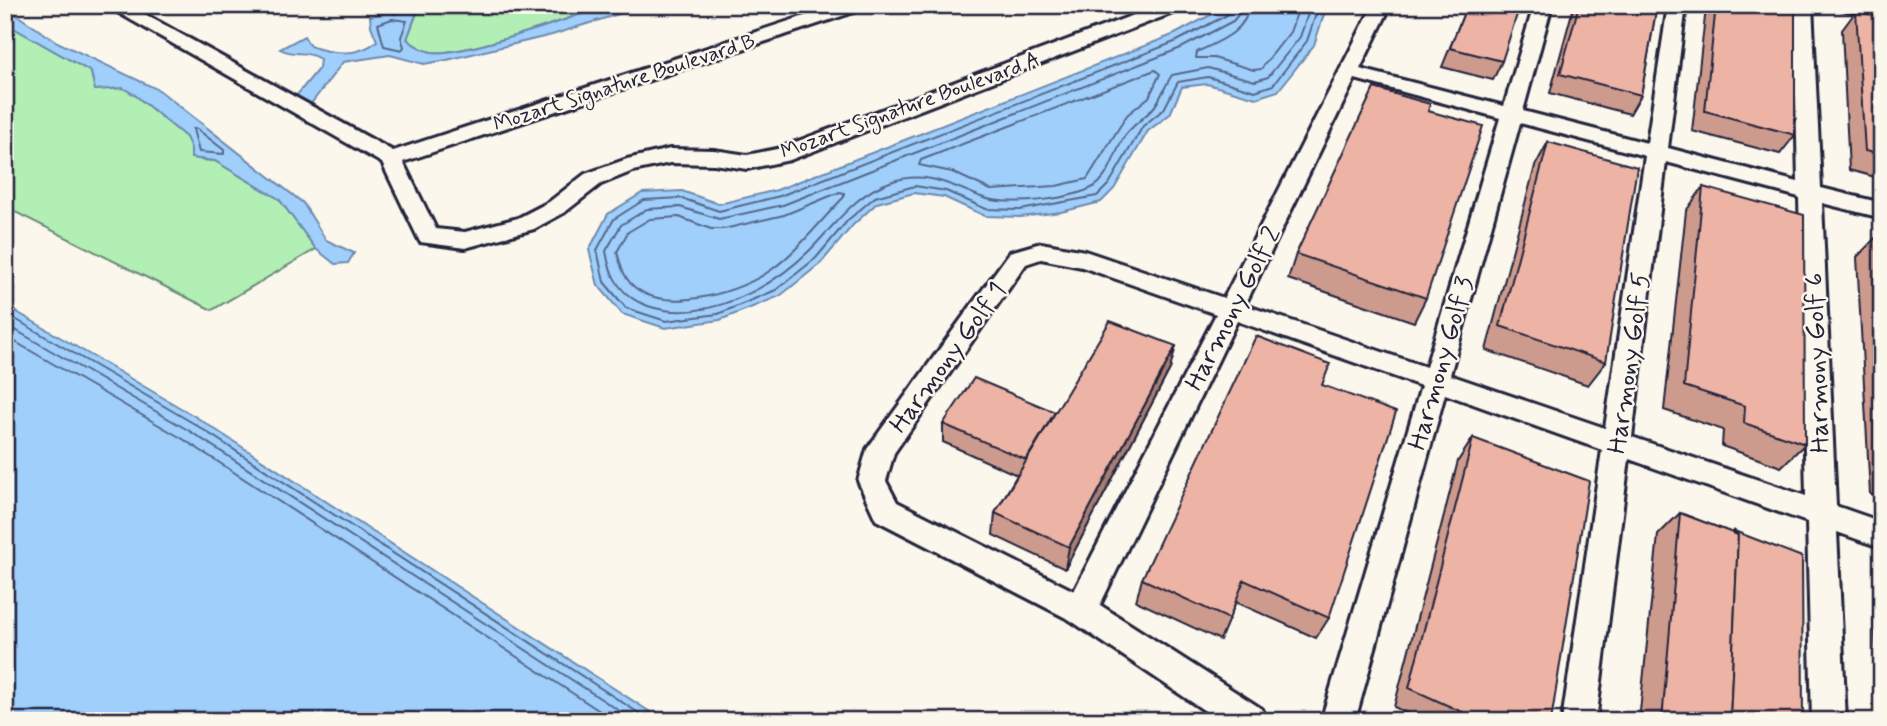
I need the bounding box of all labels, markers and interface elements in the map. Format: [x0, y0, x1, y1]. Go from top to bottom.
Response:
street label: Mozart Signature Boulevard B [490, 27, 759, 140]
street label: Mozart Signature Boulevard A [777, 46, 1044, 167]
street label: Harmony Golf 2 [1178, 221, 1290, 397]
street label: Harmony Golf 5 [1600, 270, 1660, 456]
street label: Harmony Golf 6 [1798, 272, 1838, 454]
street label: Harmony Golf 3 [1401, 273, 1483, 454]
street label: Harmony Golf 1 [882, 276, 1015, 440]

